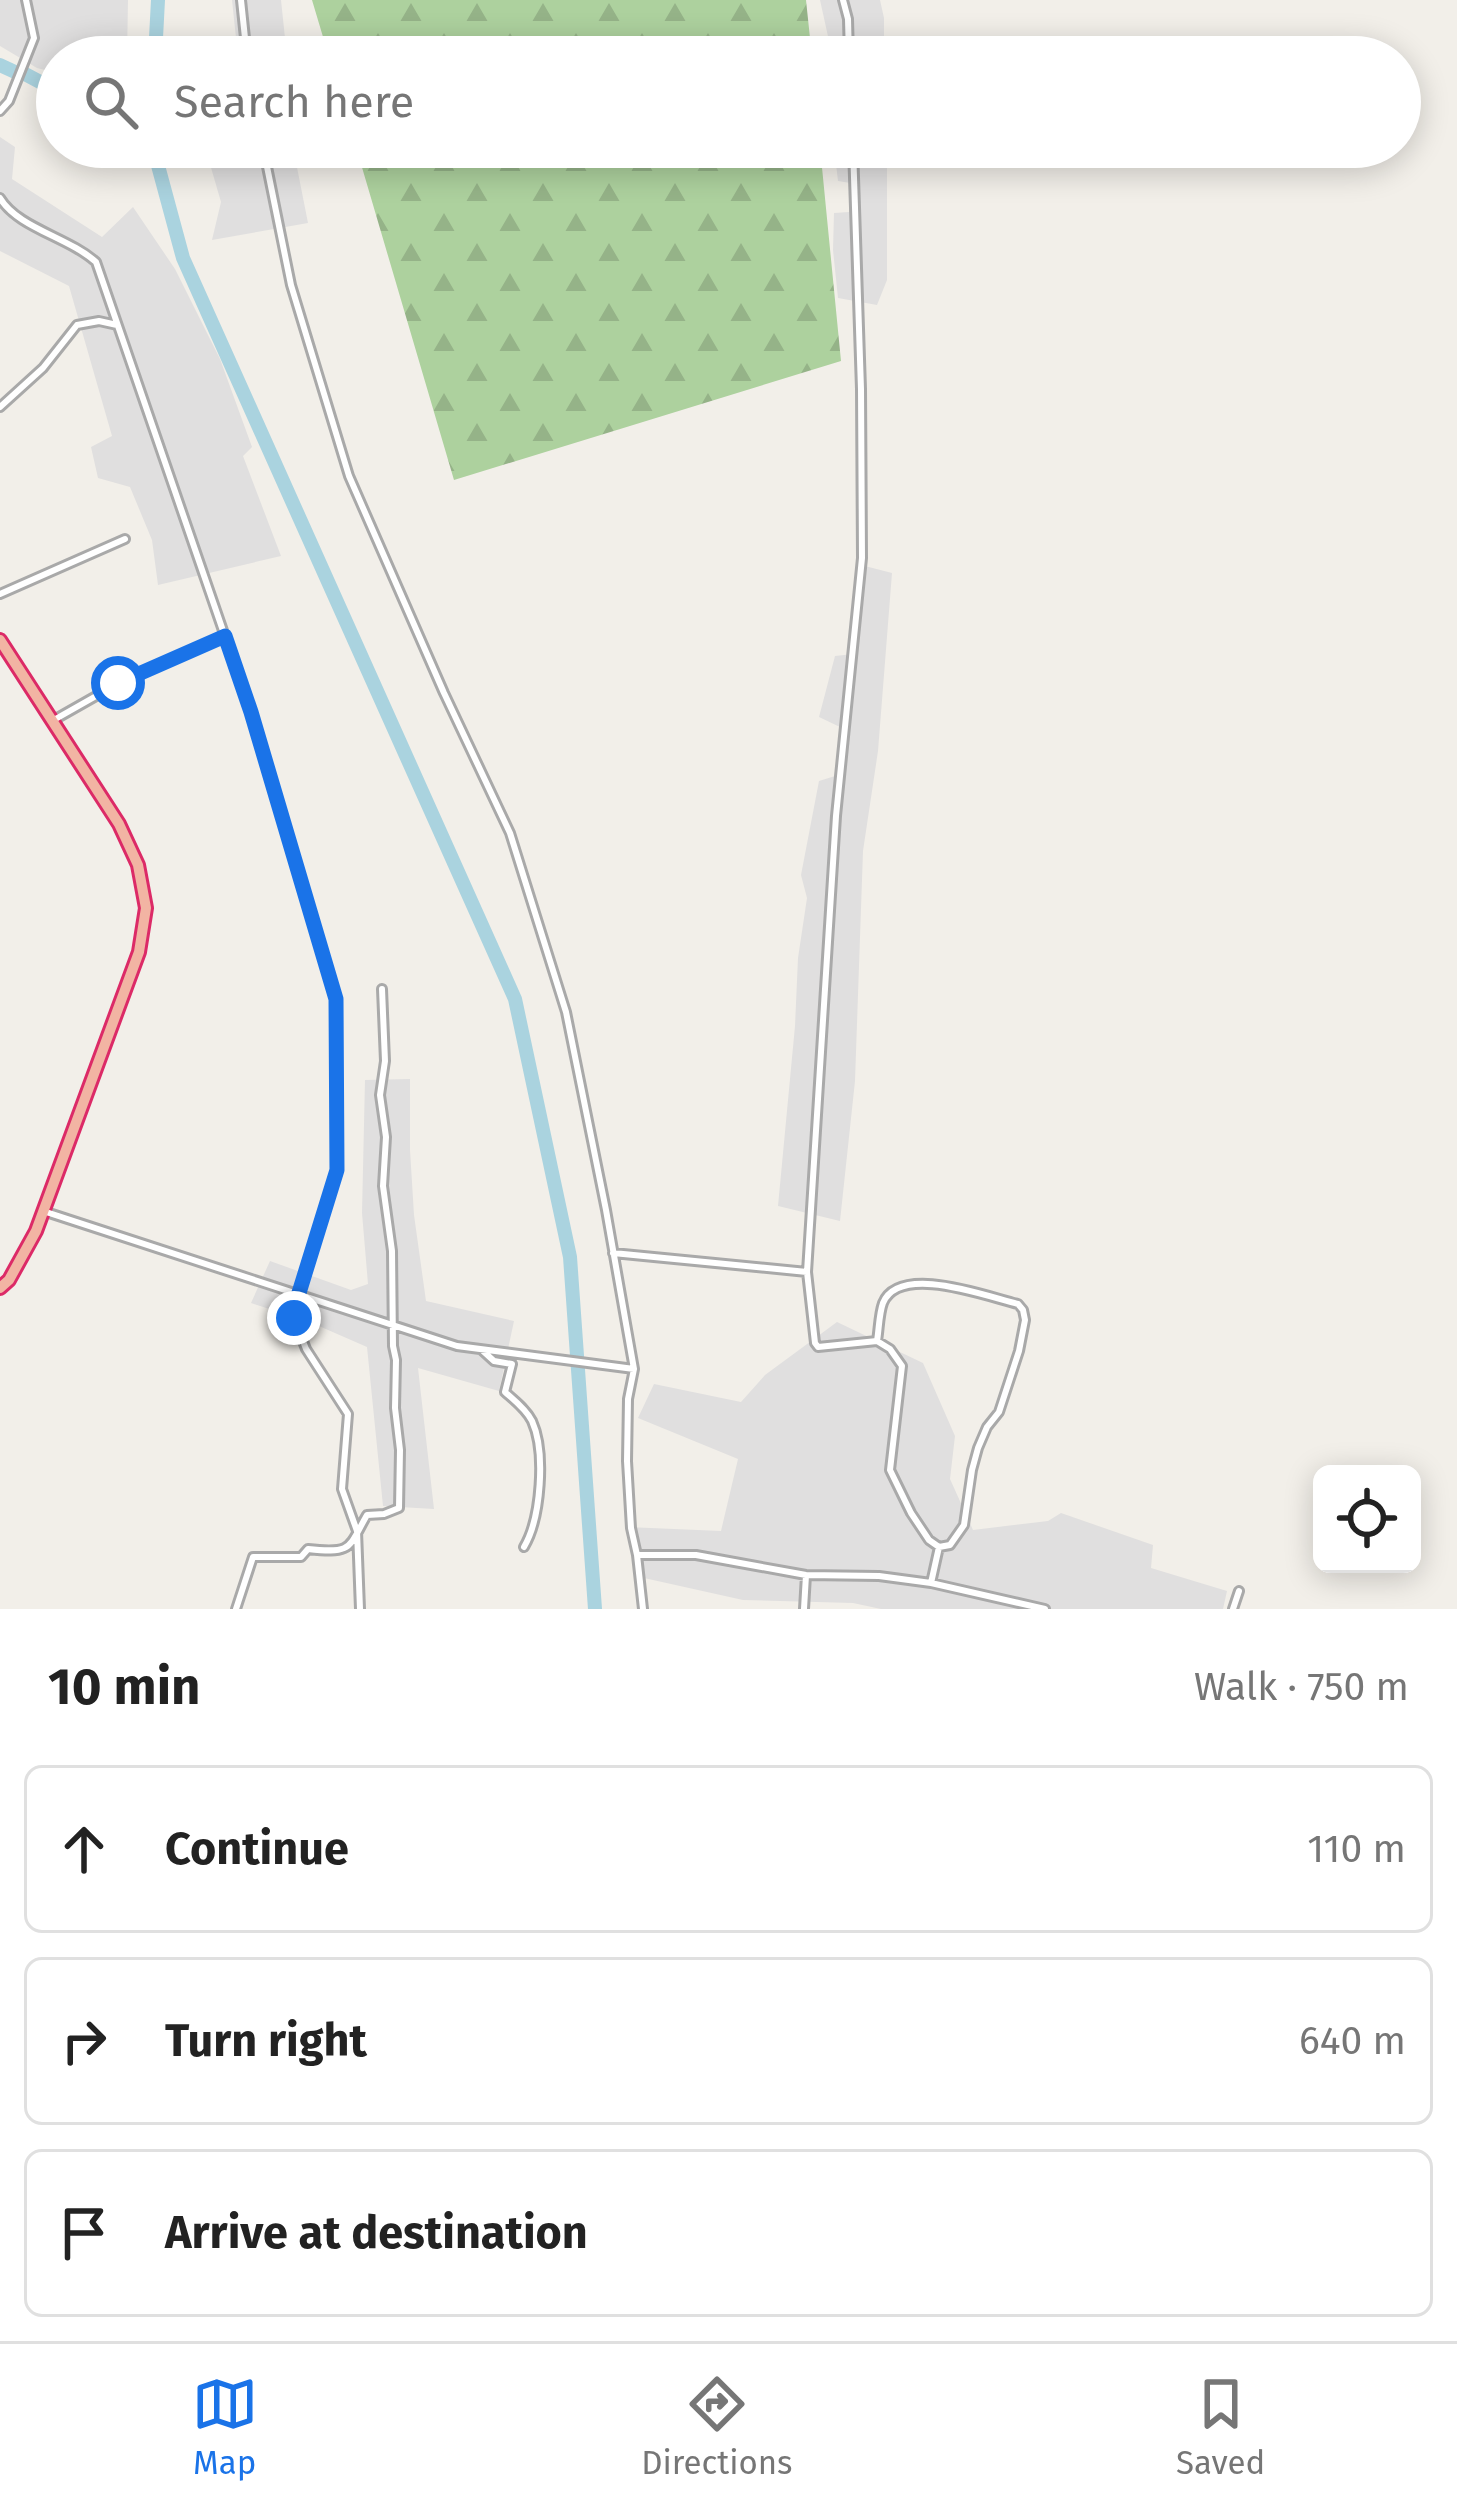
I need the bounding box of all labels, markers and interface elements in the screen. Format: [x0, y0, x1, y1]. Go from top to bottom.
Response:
search box [36, 36, 1421, 168]
icon: search [78, 69, 144, 135]
text: Search here [174, 75, 414, 129]
route start [91, 656, 145, 710]
route end [267, 1291, 321, 1345]
map controls [1313, 1465, 1421, 1573]
button: locate [1313, 1465, 1421, 1573]
text: 10 min [48, 1656, 201, 1718]
text: Walk · 750 m [1194, 1664, 1409, 1710]
icon: ahead [51, 1816, 117, 1882]
text: Continue [165, 1822, 349, 1876]
text: 110 m [1307, 1826, 1406, 1872]
icon: right [51, 2008, 117, 2074]
text: Turn right [165, 2014, 367, 2068]
text: 640 m [1299, 2018, 1406, 2064]
icon: arrive [51, 2200, 117, 2266]
text: Arrive at destination [165, 2206, 588, 2260]
tab: Map [192, 2371, 258, 2483]
tab: Directions [641, 2371, 793, 2483]
tab: Saved [1176, 2371, 1265, 2483]

